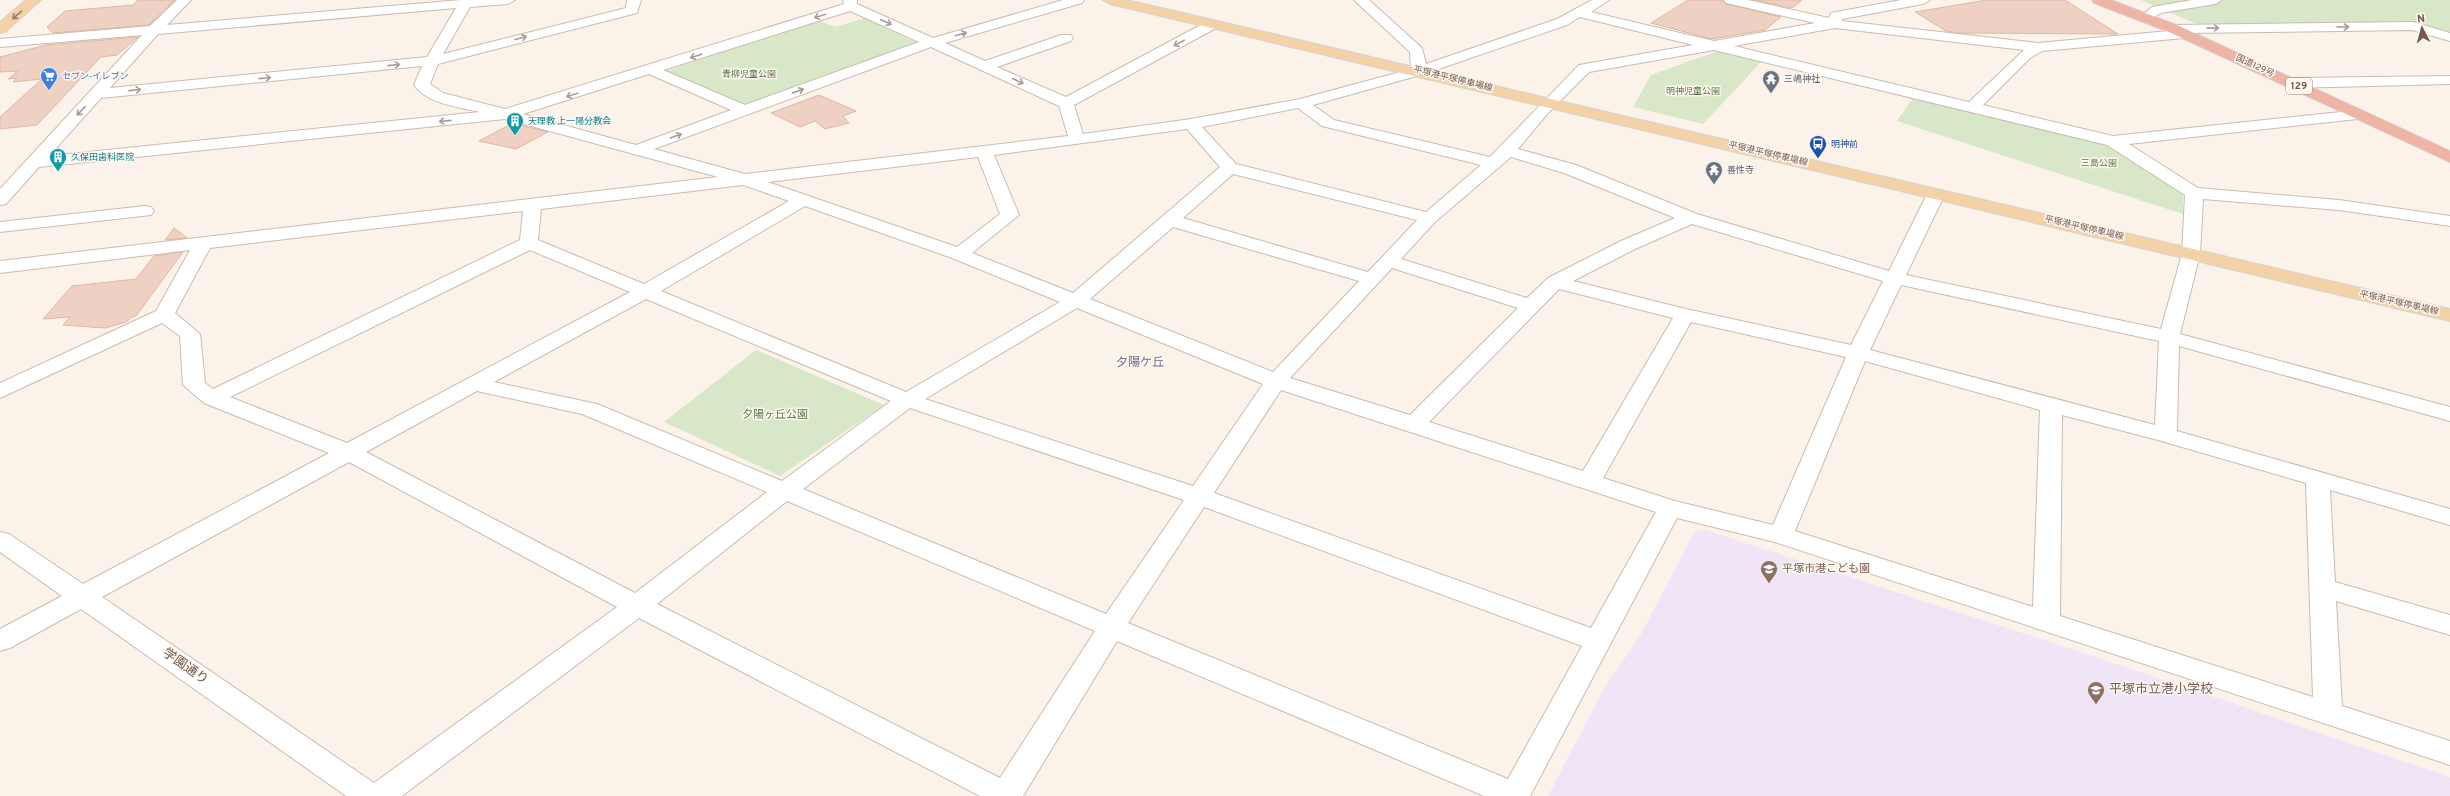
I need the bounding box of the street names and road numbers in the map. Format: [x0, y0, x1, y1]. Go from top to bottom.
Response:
street label: 国道129号 [2234, 52, 2276, 80]
street label: 平塚港平塚停車場線 [1412, 64, 1495, 94]
road number: 129 [2286, 78, 2312, 94]
street label: 平塚港平塚停車場線 [1727, 140, 1810, 169]
street label: 平塚港平塚停車場線 [2043, 214, 2126, 243]
street label: 平塚港平塚停車場線 [2358, 289, 2441, 318]
street label: 学園通り [159, 645, 211, 688]

